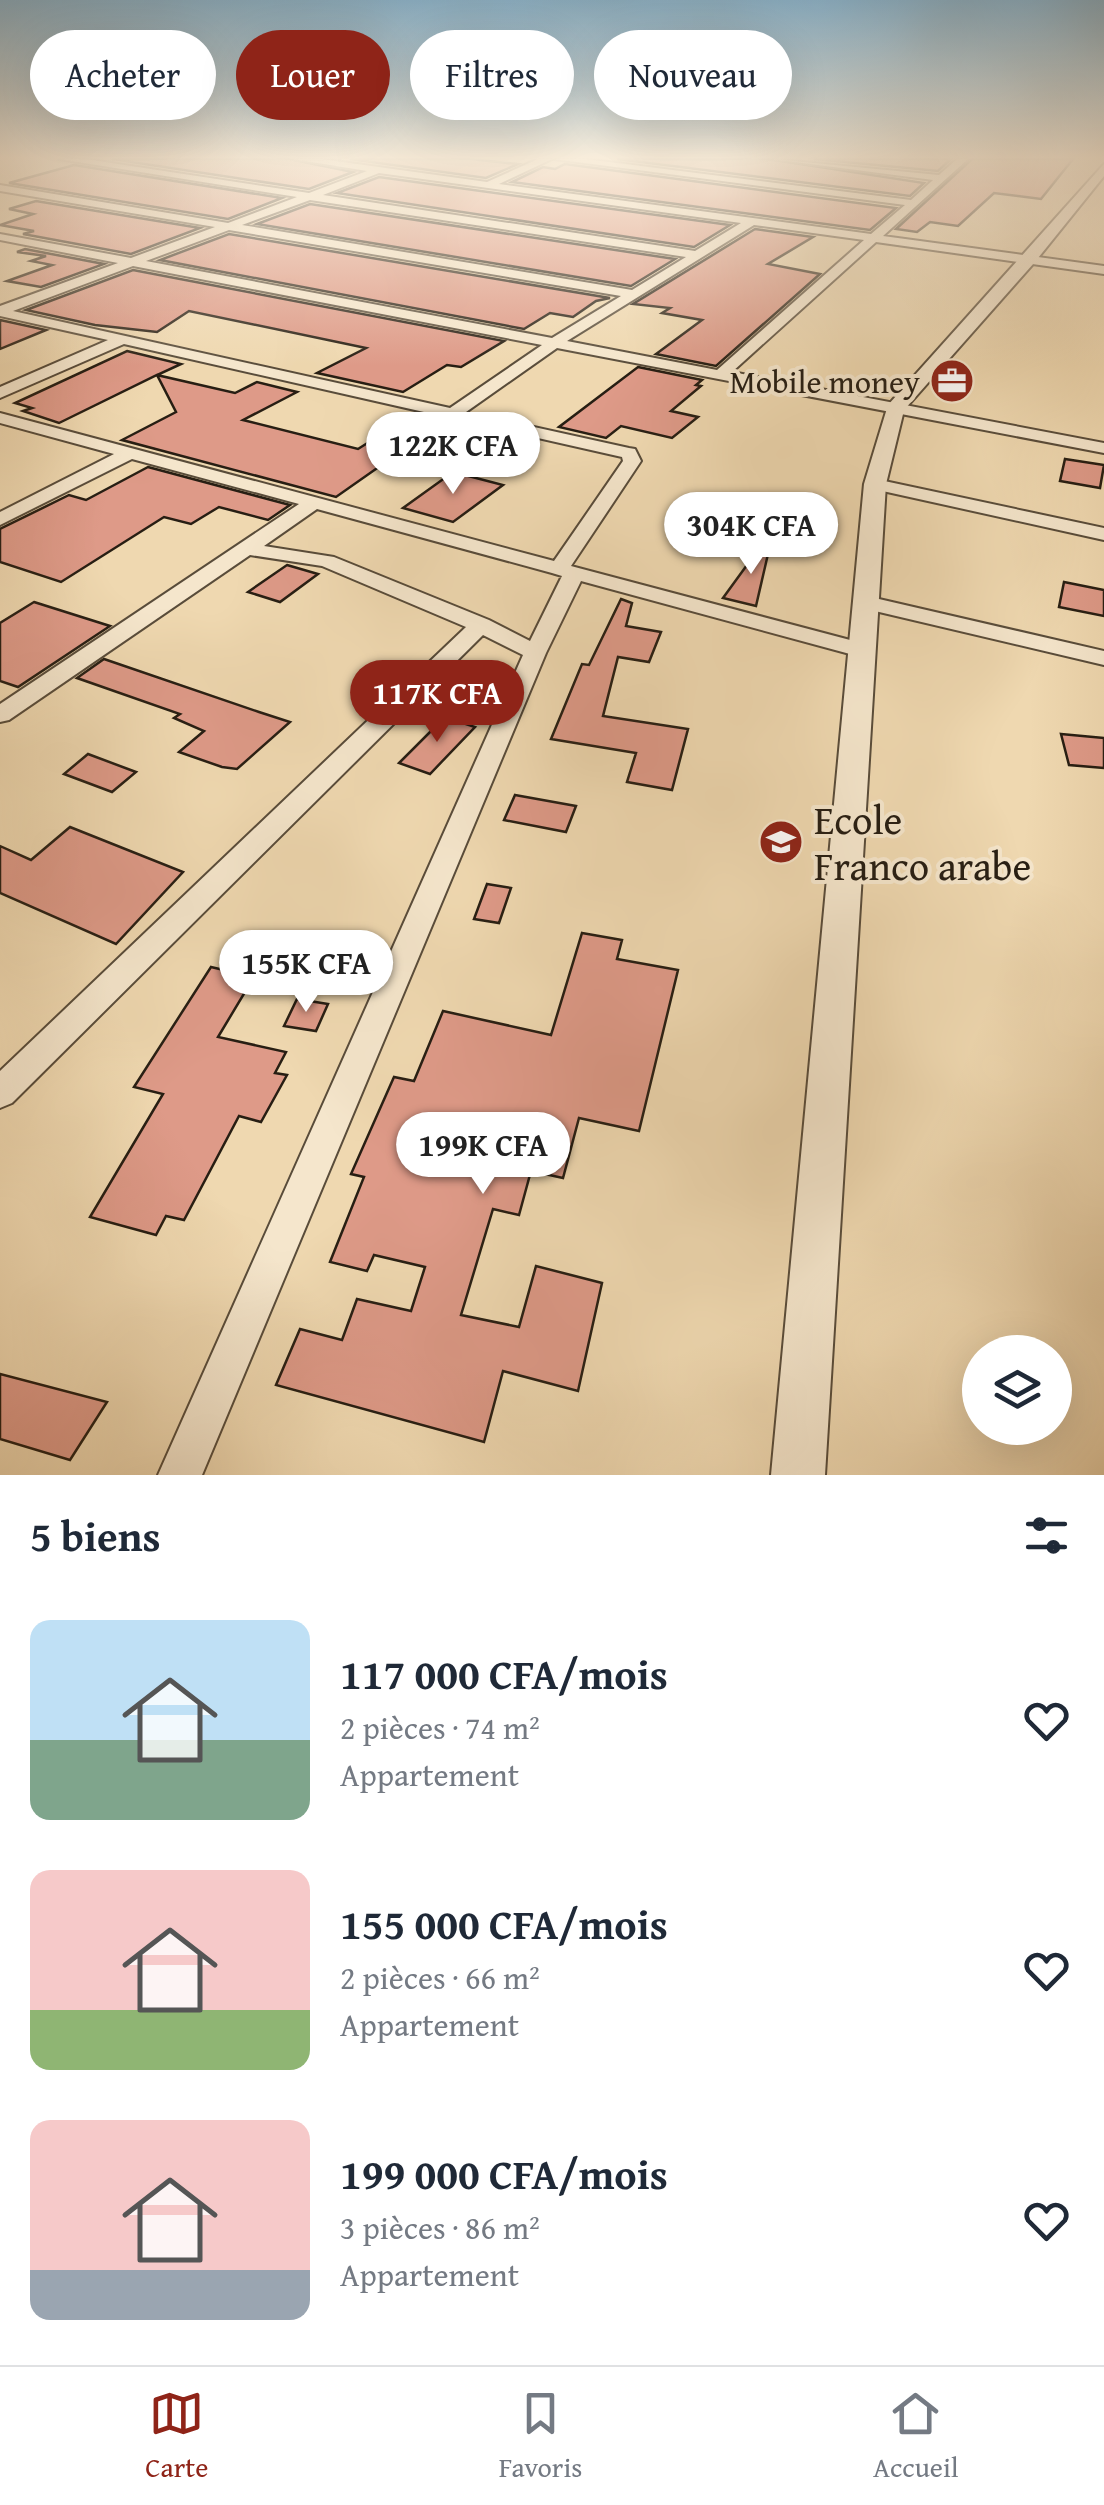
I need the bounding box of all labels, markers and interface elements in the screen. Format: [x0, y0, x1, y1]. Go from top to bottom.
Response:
chip: Acheter [30, 30, 216, 120]
chip: Louer [236, 30, 390, 120]
chip: Filtres [410, 30, 574, 120]
chip: Nouveau [594, 30, 792, 120]
place label: Mobile money [729, 358, 920, 405]
office icon: Mobile money [929, 358, 975, 404]
pin: 122K CFA [350, 412, 556, 497]
text: 122K CFA [388, 421, 518, 468]
pin: 304K CFA [648, 492, 854, 577]
text: 304K CFA [686, 501, 816, 548]
pin: 117K CFA [334, 660, 540, 745]
text: 117K CFA [372, 669, 502, 716]
place label: Ecole Franco arabe [814, 790, 1031, 895]
school or university icon: Ecole Franco arabe [758, 819, 804, 865]
pin: 155K CFA [203, 930, 409, 1015]
text: 155K CFA [241, 939, 371, 986]
pin: 199K CFA [380, 1112, 586, 1197]
text: 199K CFA [418, 1121, 548, 1168]
map controls [962, 1335, 1072, 1445]
button: layers [962, 1335, 1072, 1445]
text: 5 biens [30, 1505, 161, 1566]
icon: filters [1019, 1508, 1074, 1563]
text: 117 000 CFA/mois [340, 1643, 668, 1704]
icon: home [110, 1660, 230, 1780]
icon: heart [1019, 1693, 1074, 1748]
text: 2 pièces · 74 m² [340, 1704, 540, 1751]
text: Appartement [340, 1751, 519, 1798]
text: 155 000 CFA/mois [340, 1893, 668, 1954]
icon: home [110, 1910, 230, 2030]
icon: heart [1019, 1943, 1074, 1998]
text: 2 pièces · 66 m² [340, 1954, 540, 2001]
text: Appartement [340, 2001, 519, 2048]
text: 199 000 CFA/mois [340, 2143, 668, 2204]
icon: home [110, 2160, 230, 2280]
icon: heart [1019, 2193, 1074, 2248]
text: 3 pièces · 86 m² [340, 2204, 540, 2251]
text: Appartement [340, 2251, 519, 2298]
tab: Carte [145, 2386, 208, 2487]
tab: Favoris [499, 2386, 582, 2487]
tab: Accueil [873, 2386, 959, 2487]

